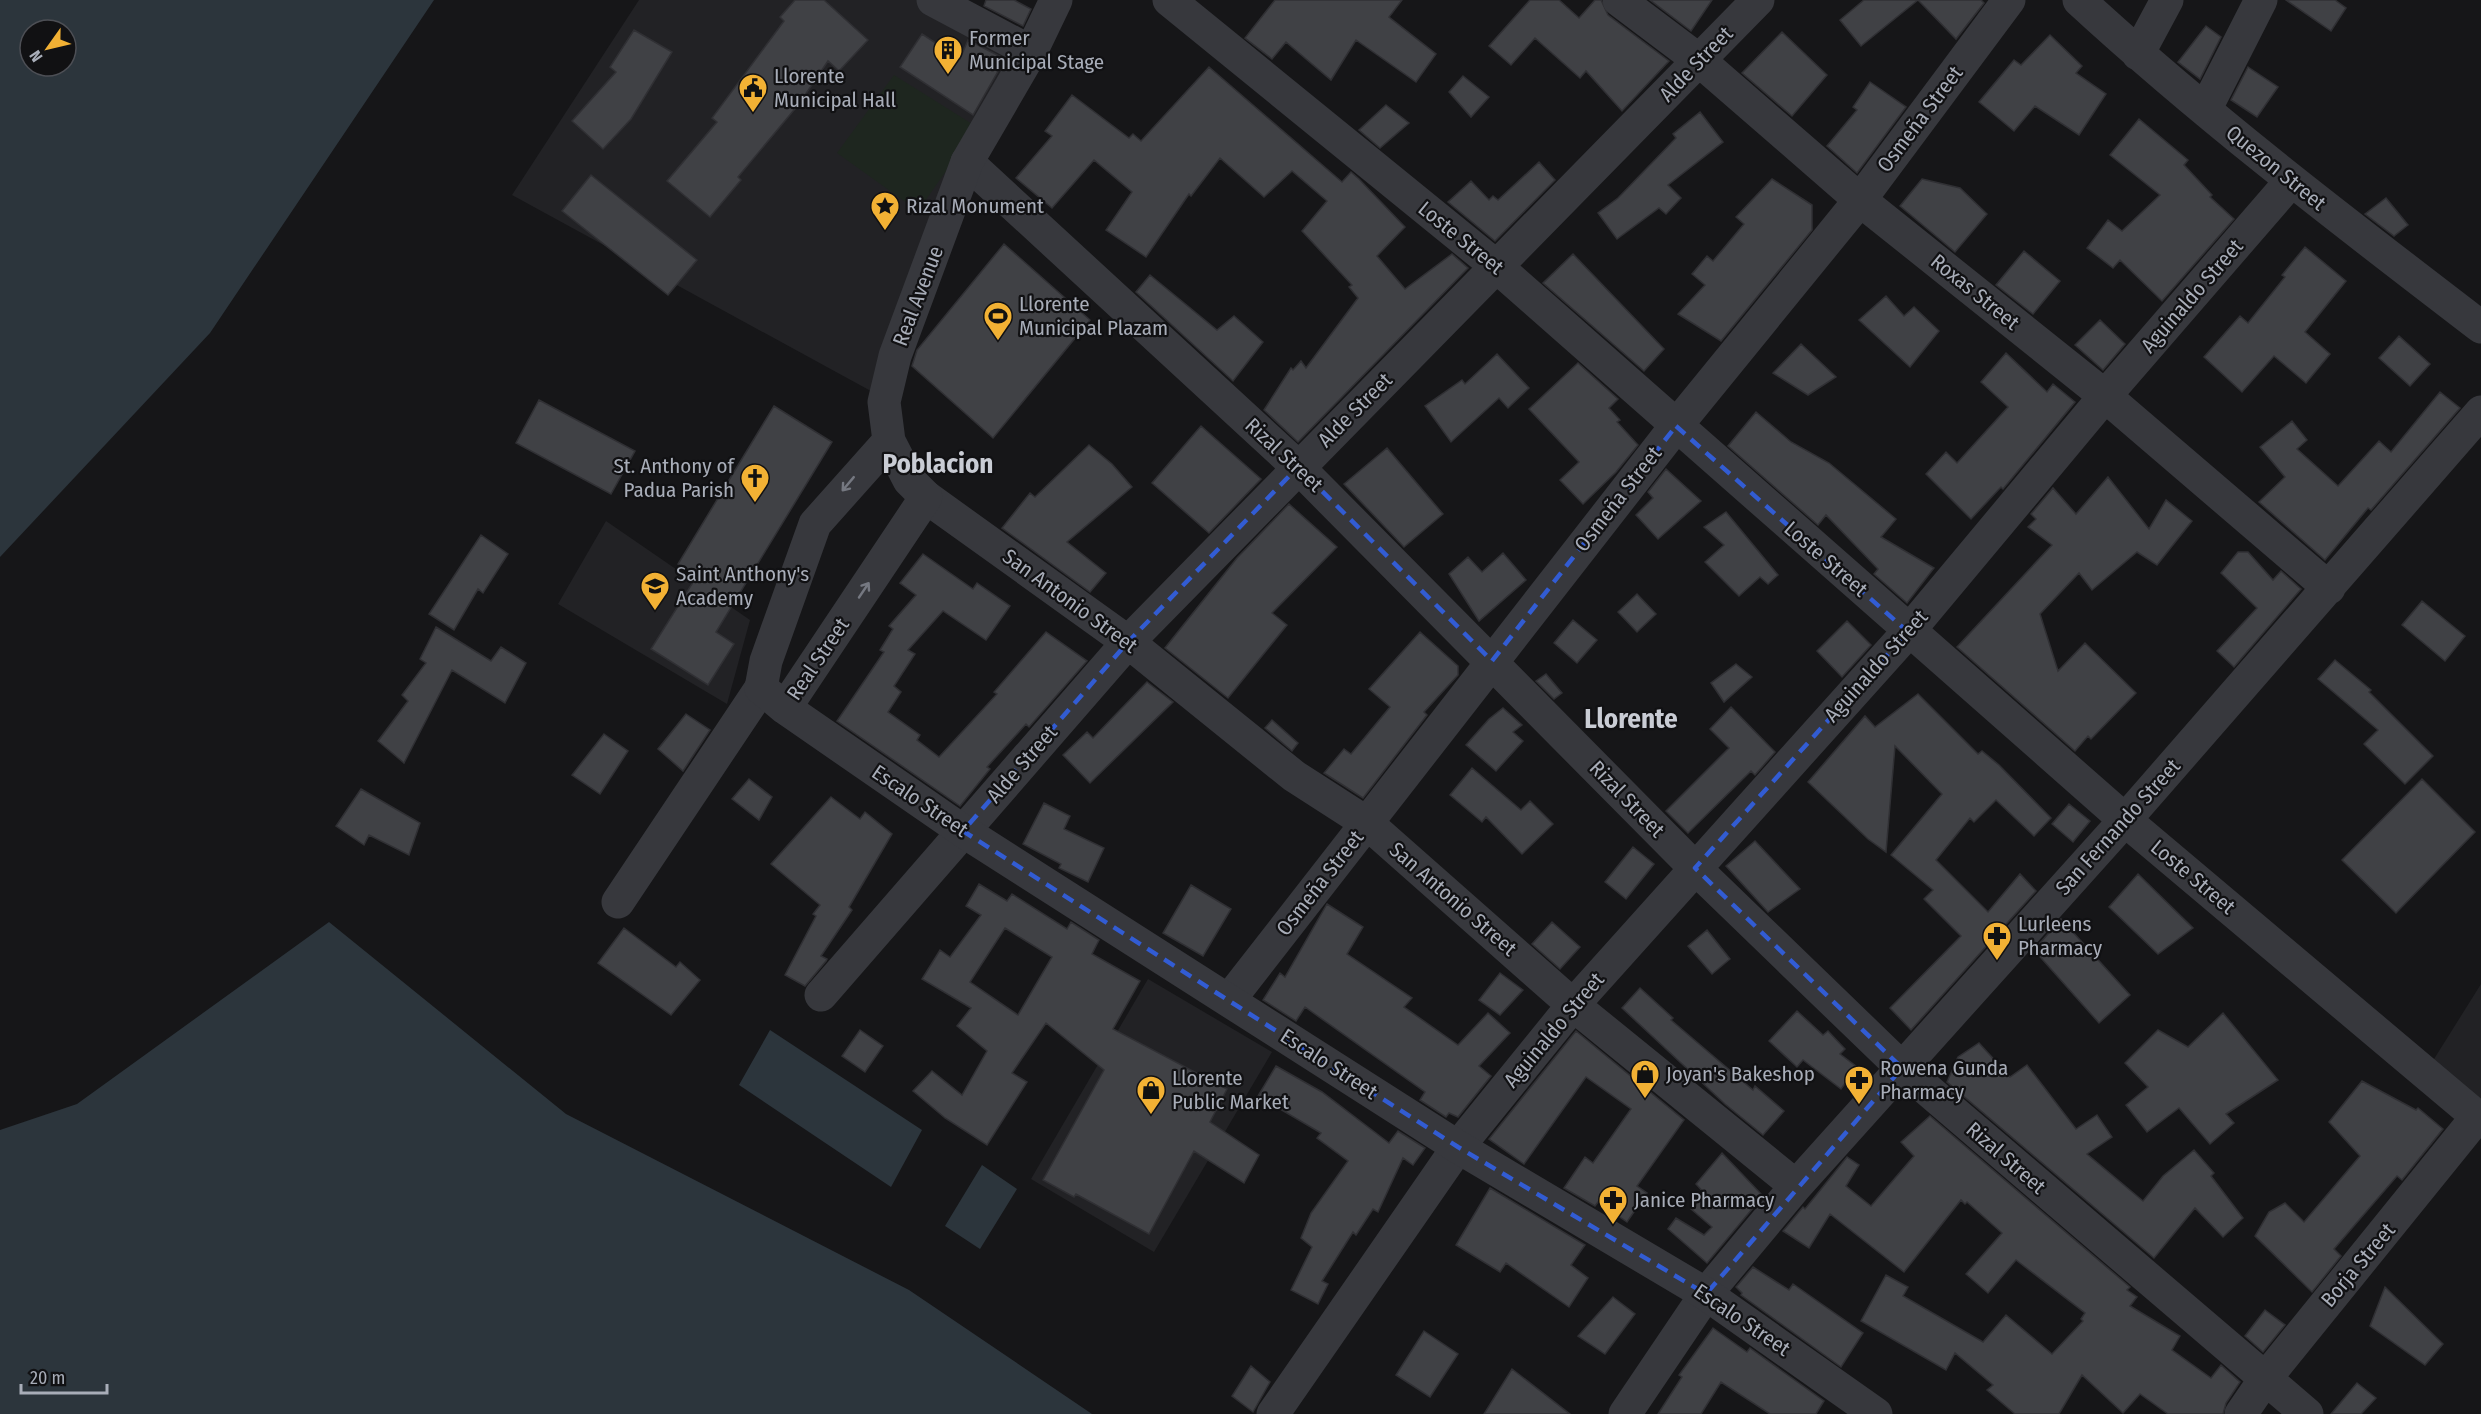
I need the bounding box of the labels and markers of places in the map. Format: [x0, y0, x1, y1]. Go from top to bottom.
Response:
place label: Former Municipal Stage [969, 25, 1104, 75]
building icon: Former Municipal Stage [932, 34, 964, 76]
place label: Llorente Municipal Hall [774, 63, 896, 113]
public building icon: Llorente Municipal Hall [737, 72, 769, 114]
place icon: Rizal Monument [869, 190, 901, 232]
place label: Rizal Monument [906, 193, 1044, 219]
place label: Llorente Municipal Plazam [1019, 291, 1168, 341]
sports icon: Llorente Municipal Plazam [982, 300, 1014, 342]
place label: St. Anthony of Padua Parish [613, 453, 736, 503]
church icon: St. Anthony of Padua Parish [739, 462, 771, 504]
place label: Saint Anthony's Academy [676, 561, 809, 611]
school or university icon: Saint Anthony's Academy [639, 570, 671, 612]
place label: Lurleens Pharmacy [2018, 911, 2103, 961]
pharmacy icon: Lurleens Pharmacy [1981, 920, 2013, 962]
place label: Rowena Gunda Pharmacy [1880, 1055, 2008, 1105]
shop icon: Joyan's Bakeshop [1629, 1058, 1661, 1100]
place label: Joyan's Bakeshop [1666, 1061, 1815, 1087]
pharmacy icon: Rowena Gunda Pharmacy [1843, 1064, 1875, 1106]
place label: Llorente Public Market [1172, 1065, 1289, 1115]
shop icon: Llorente Public Market [1135, 1074, 1167, 1116]
pharmacy icon: Janice Pharmacy [1597, 1184, 1629, 1226]
place label: Janice Pharmacy [1634, 1187, 1775, 1213]

